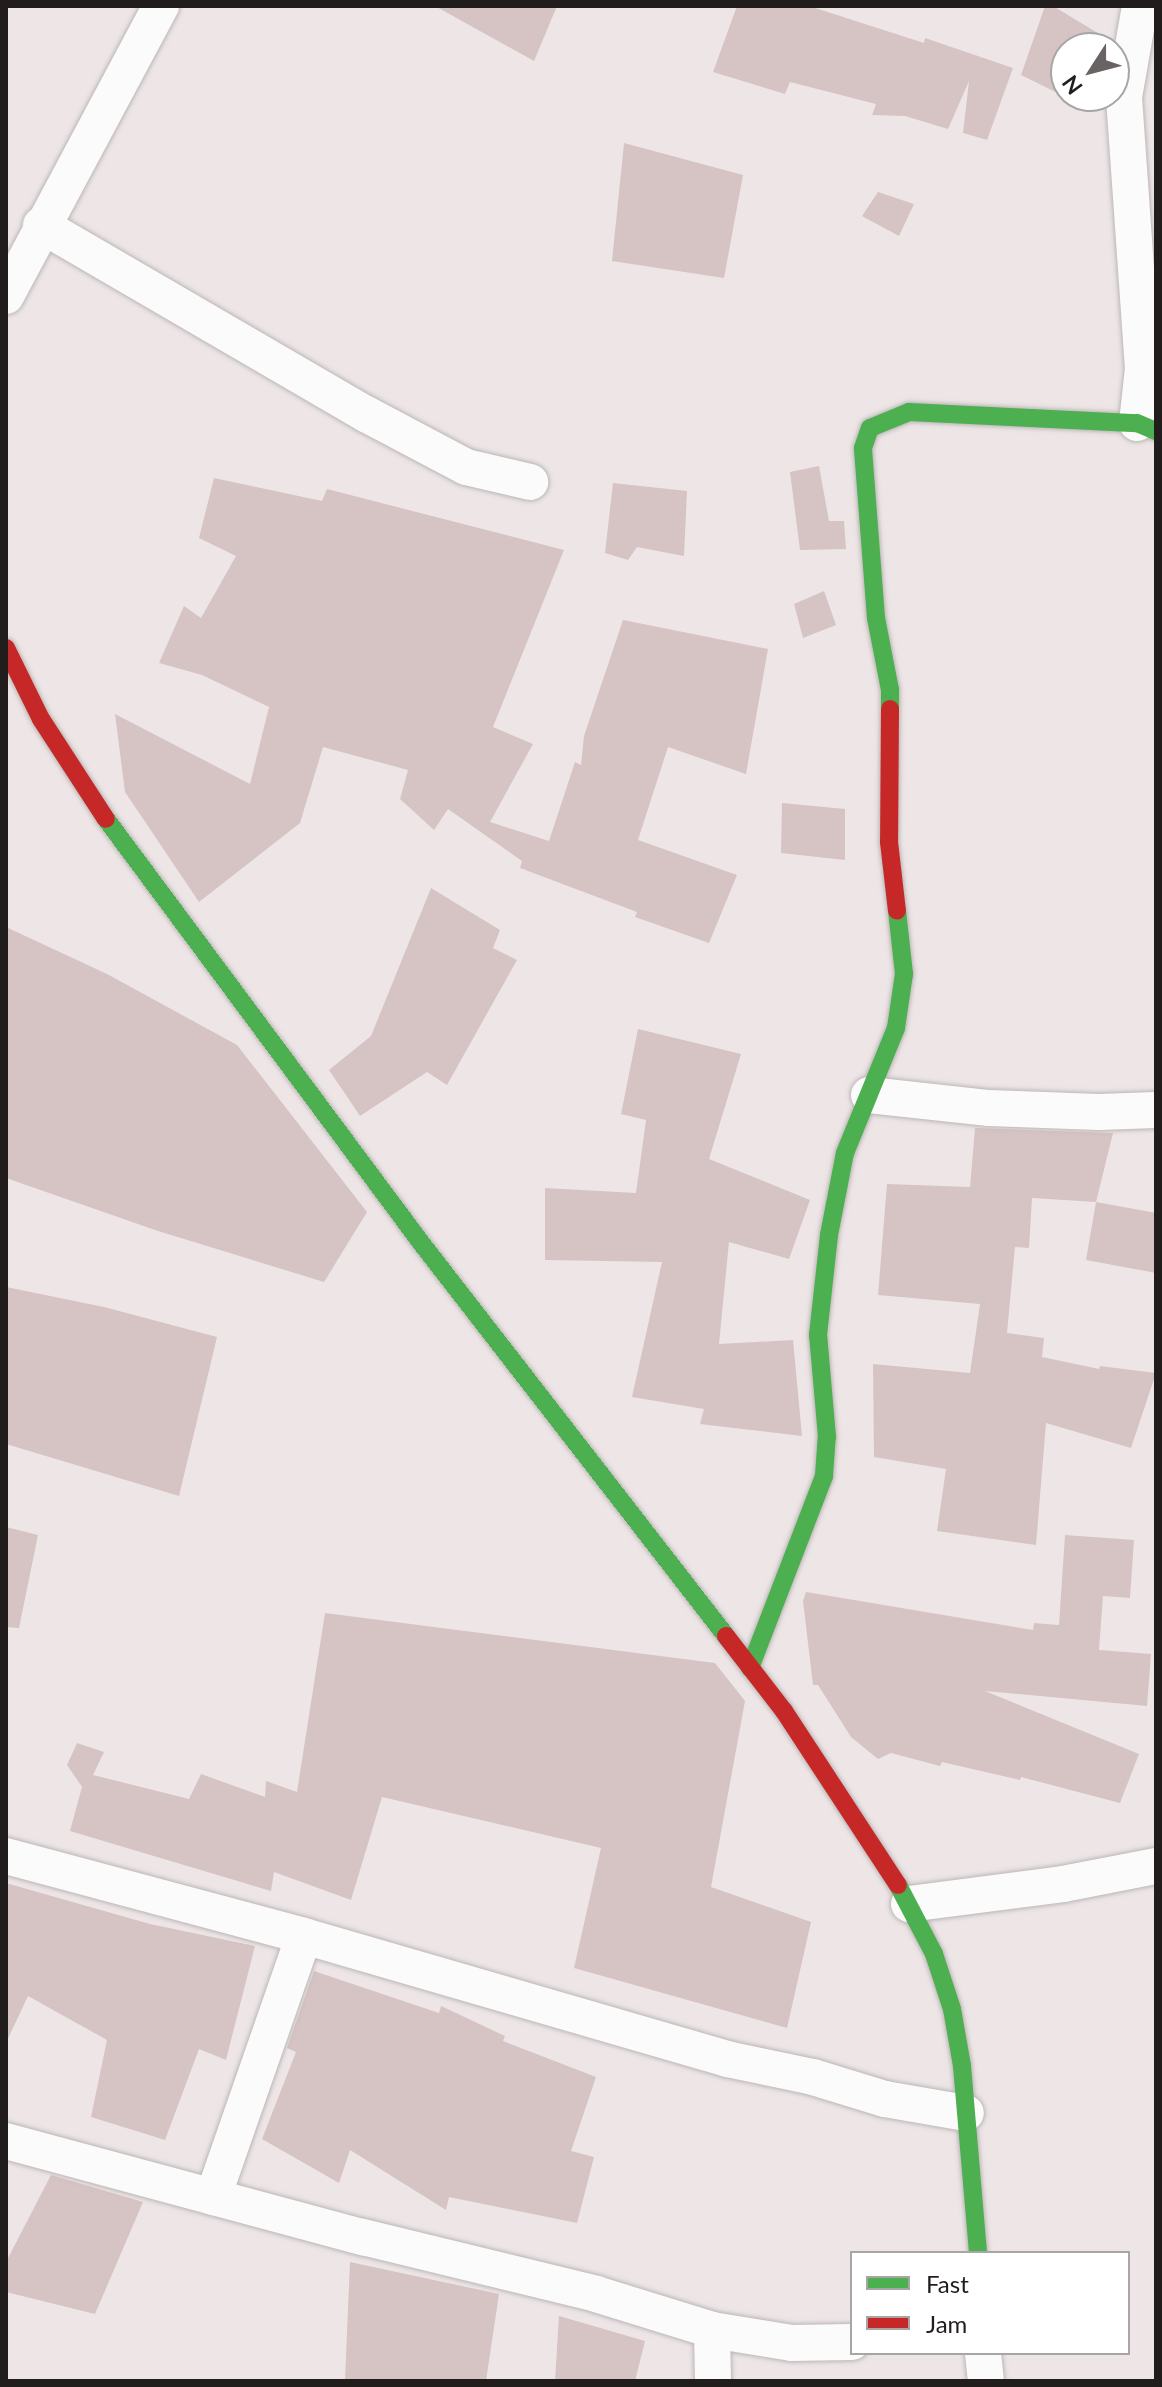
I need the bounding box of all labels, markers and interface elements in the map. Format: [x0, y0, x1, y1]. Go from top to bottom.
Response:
north arrow [1050, 32, 1130, 112]
text: N [1056, 70, 1088, 100]
legend [850, 2251, 1130, 2355]
text: Fast [926, 2269, 969, 2298]
text: Jam [926, 2309, 967, 2338]

